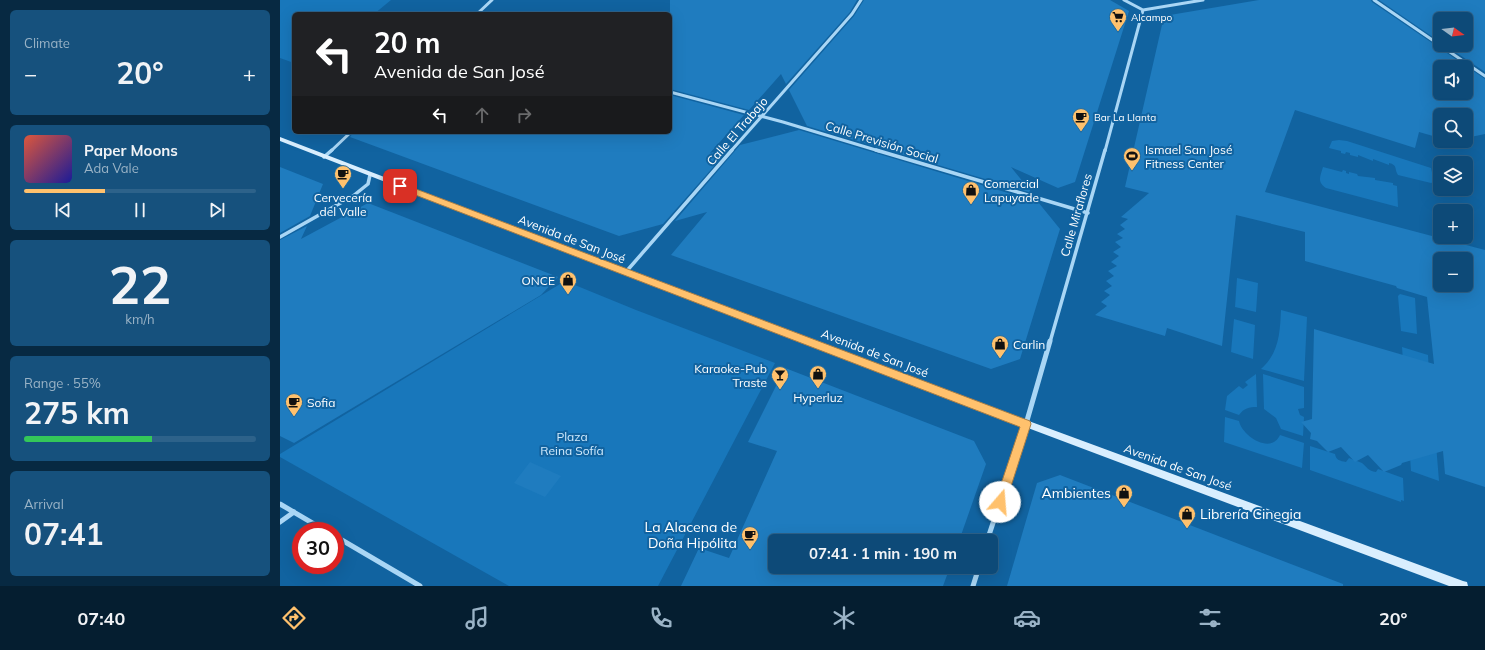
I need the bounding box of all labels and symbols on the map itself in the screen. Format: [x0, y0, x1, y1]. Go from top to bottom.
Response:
supermarket icon: Alcampo [1108, 7, 1128, 32]
place label: Alcampo [1131, 11, 1172, 24]
north arrow [1433, 12, 1473, 52]
street label: Calle El Trabajo [703, 94, 771, 168]
cafe icon: Bar La Llanta [1071, 107, 1091, 132]
place label: Bar La Llanta [1094, 111, 1156, 124]
street label: Calle Previsión Social [824, 118, 940, 166]
place label: Ismael San José Fitness Center [1145, 142, 1232, 171]
sports icon: Ismael San José Fitness Center [1122, 146, 1142, 171]
cafe icon: Cervecería del Valle [333, 164, 353, 189]
pin [383, 169, 417, 203]
street label: Calle Miraflores [1057, 172, 1095, 258]
place label: Comercial Lapuyade [984, 176, 1039, 205]
shop icon: Comercial Lapuyade [961, 180, 981, 205]
place label: Cervecería del Valle [314, 190, 372, 219]
street label: Avenida de San José [516, 212, 628, 266]
shop icon: ONCE [558, 270, 578, 295]
place label: ONCE [522, 273, 555, 288]
street label: Avenida de San José [819, 326, 931, 380]
shop icon: Carlin [990, 334, 1010, 359]
place label: Carlin [1013, 337, 1045, 352]
place label: Karaoke-Pub Traste [694, 361, 767, 390]
shop icon: Hyperluz [808, 364, 828, 389]
bar icon: Karaoke-Pub Traste [770, 365, 790, 390]
place label: Hyperluz [793, 390, 843, 405]
cafe icon: Sofia [284, 392, 304, 417]
place label: Sofia [307, 395, 335, 410]
park label: Plaza Reina Sofía [540, 429, 604, 458]
street label: Avenida de San José [1122, 441, 1234, 493]
position arrow [979, 481, 1021, 523]
shop icon: Ambientes [1114, 483, 1134, 508]
place label: Ambientes [1041, 484, 1111, 502]
shop icon: Librería Cinegia [1177, 504, 1197, 529]
place label: Librería Cinegia [1200, 505, 1301, 523]
place label: La Alacena de Doña Hipólita [645, 518, 737, 552]
speed limit sign: 30 [292, 522, 344, 574]
cafe icon: La Alacena de Doña Hipólita [740, 525, 760, 550]

